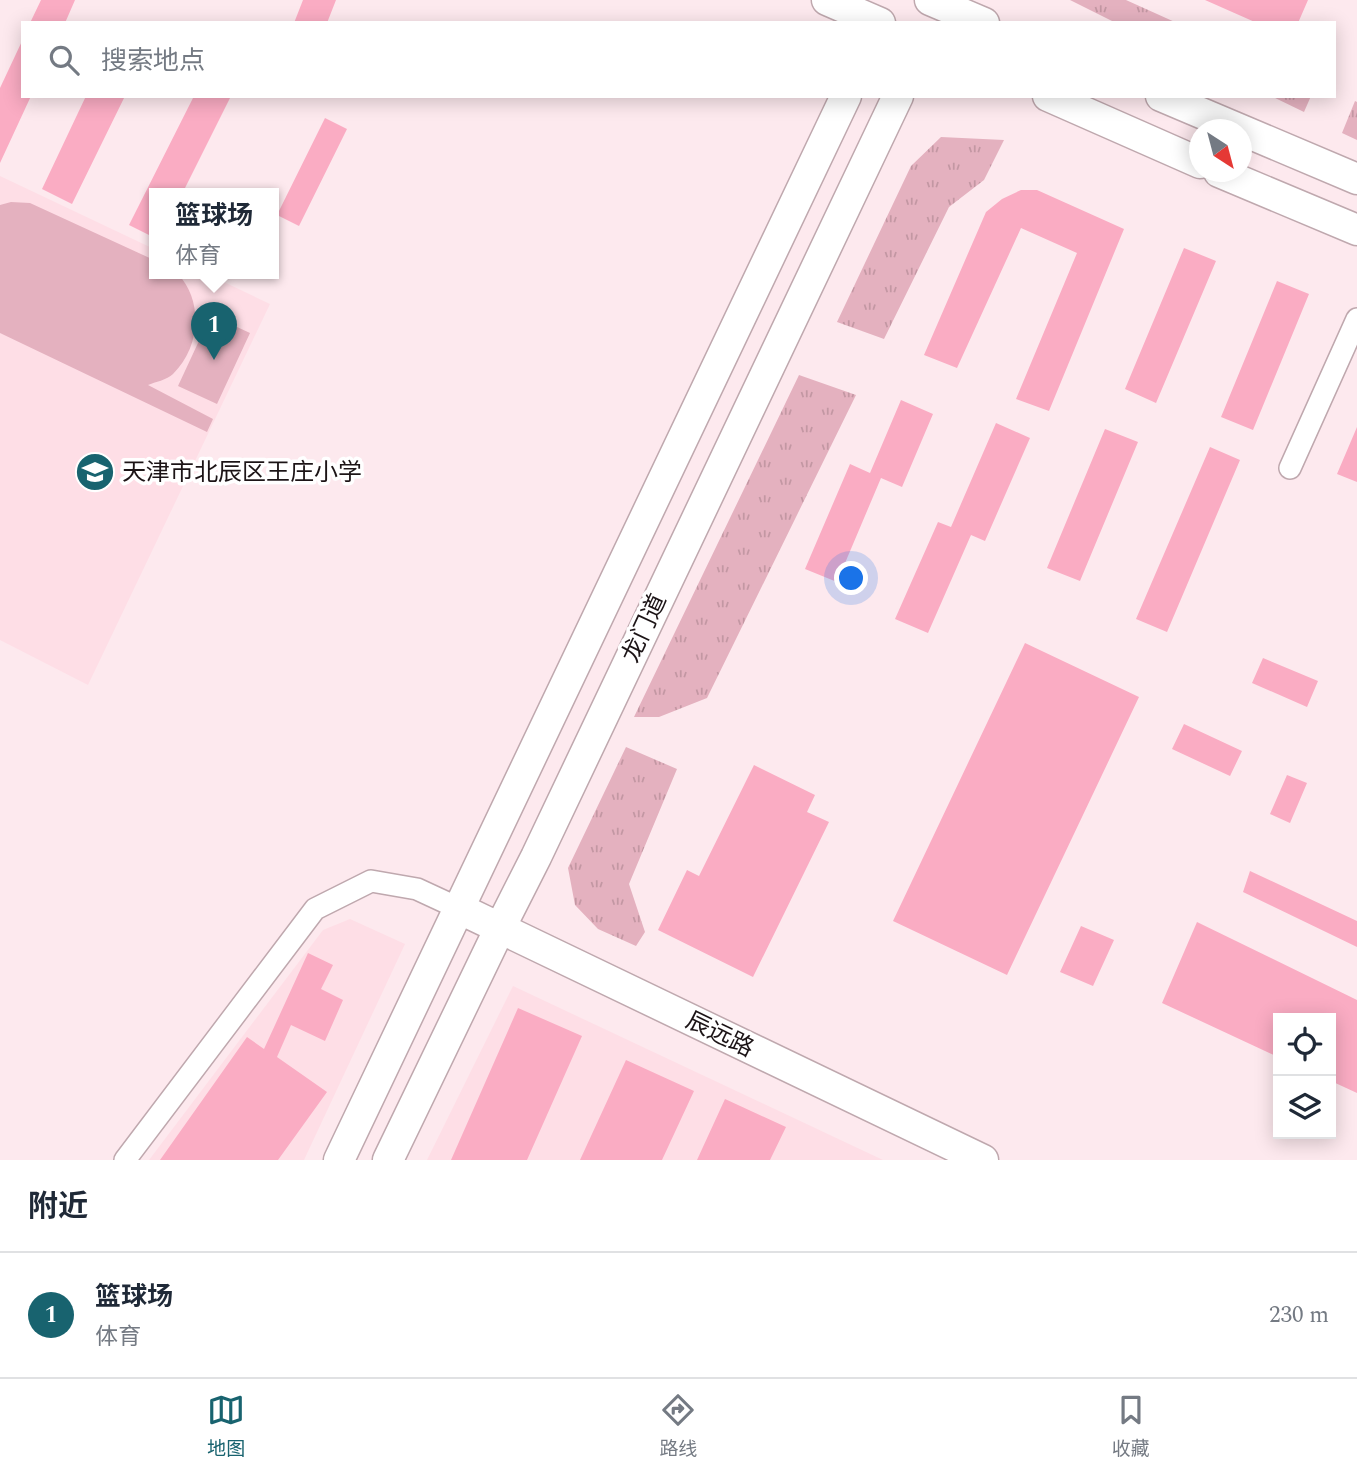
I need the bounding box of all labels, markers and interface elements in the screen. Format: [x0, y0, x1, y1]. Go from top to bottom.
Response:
search box [21, 21, 1336, 98]
icon: search [45, 41, 83, 79]
text: 搜索地点 [101, 41, 205, 81]
north arrow [1189, 119, 1252, 182]
popup [149, 188, 279, 279]
text: 篮球场 [175, 196, 253, 236]
text: 体育 [175, 239, 221, 274]
pin: 1 [191, 302, 237, 360]
school or university icon: 天津市北辰区王庄小学 [74, 451, 116, 493]
place label: 天津市北辰区王庄小学 [122, 455, 362, 491]
your location [834, 561, 868, 595]
street label: 龙门道 [613, 588, 676, 669]
street label: 辰远路 [679, 1003, 760, 1067]
map controls [1273, 1013, 1336, 1139]
button: locate [1273, 1013, 1336, 1076]
button: layers [1273, 1076, 1336, 1139]
text: 附近 [28, 1184, 88, 1230]
text: 篮球场 [95, 1277, 173, 1317]
text: 1 [45, 1298, 57, 1333]
text: 230 m [1269, 1298, 1329, 1333]
text: 体育 [95, 1320, 141, 1355]
tab: 地图 [207, 1391, 245, 1464]
tab: 路线 [659, 1391, 698, 1464]
tab: 收藏 [1112, 1391, 1150, 1464]

